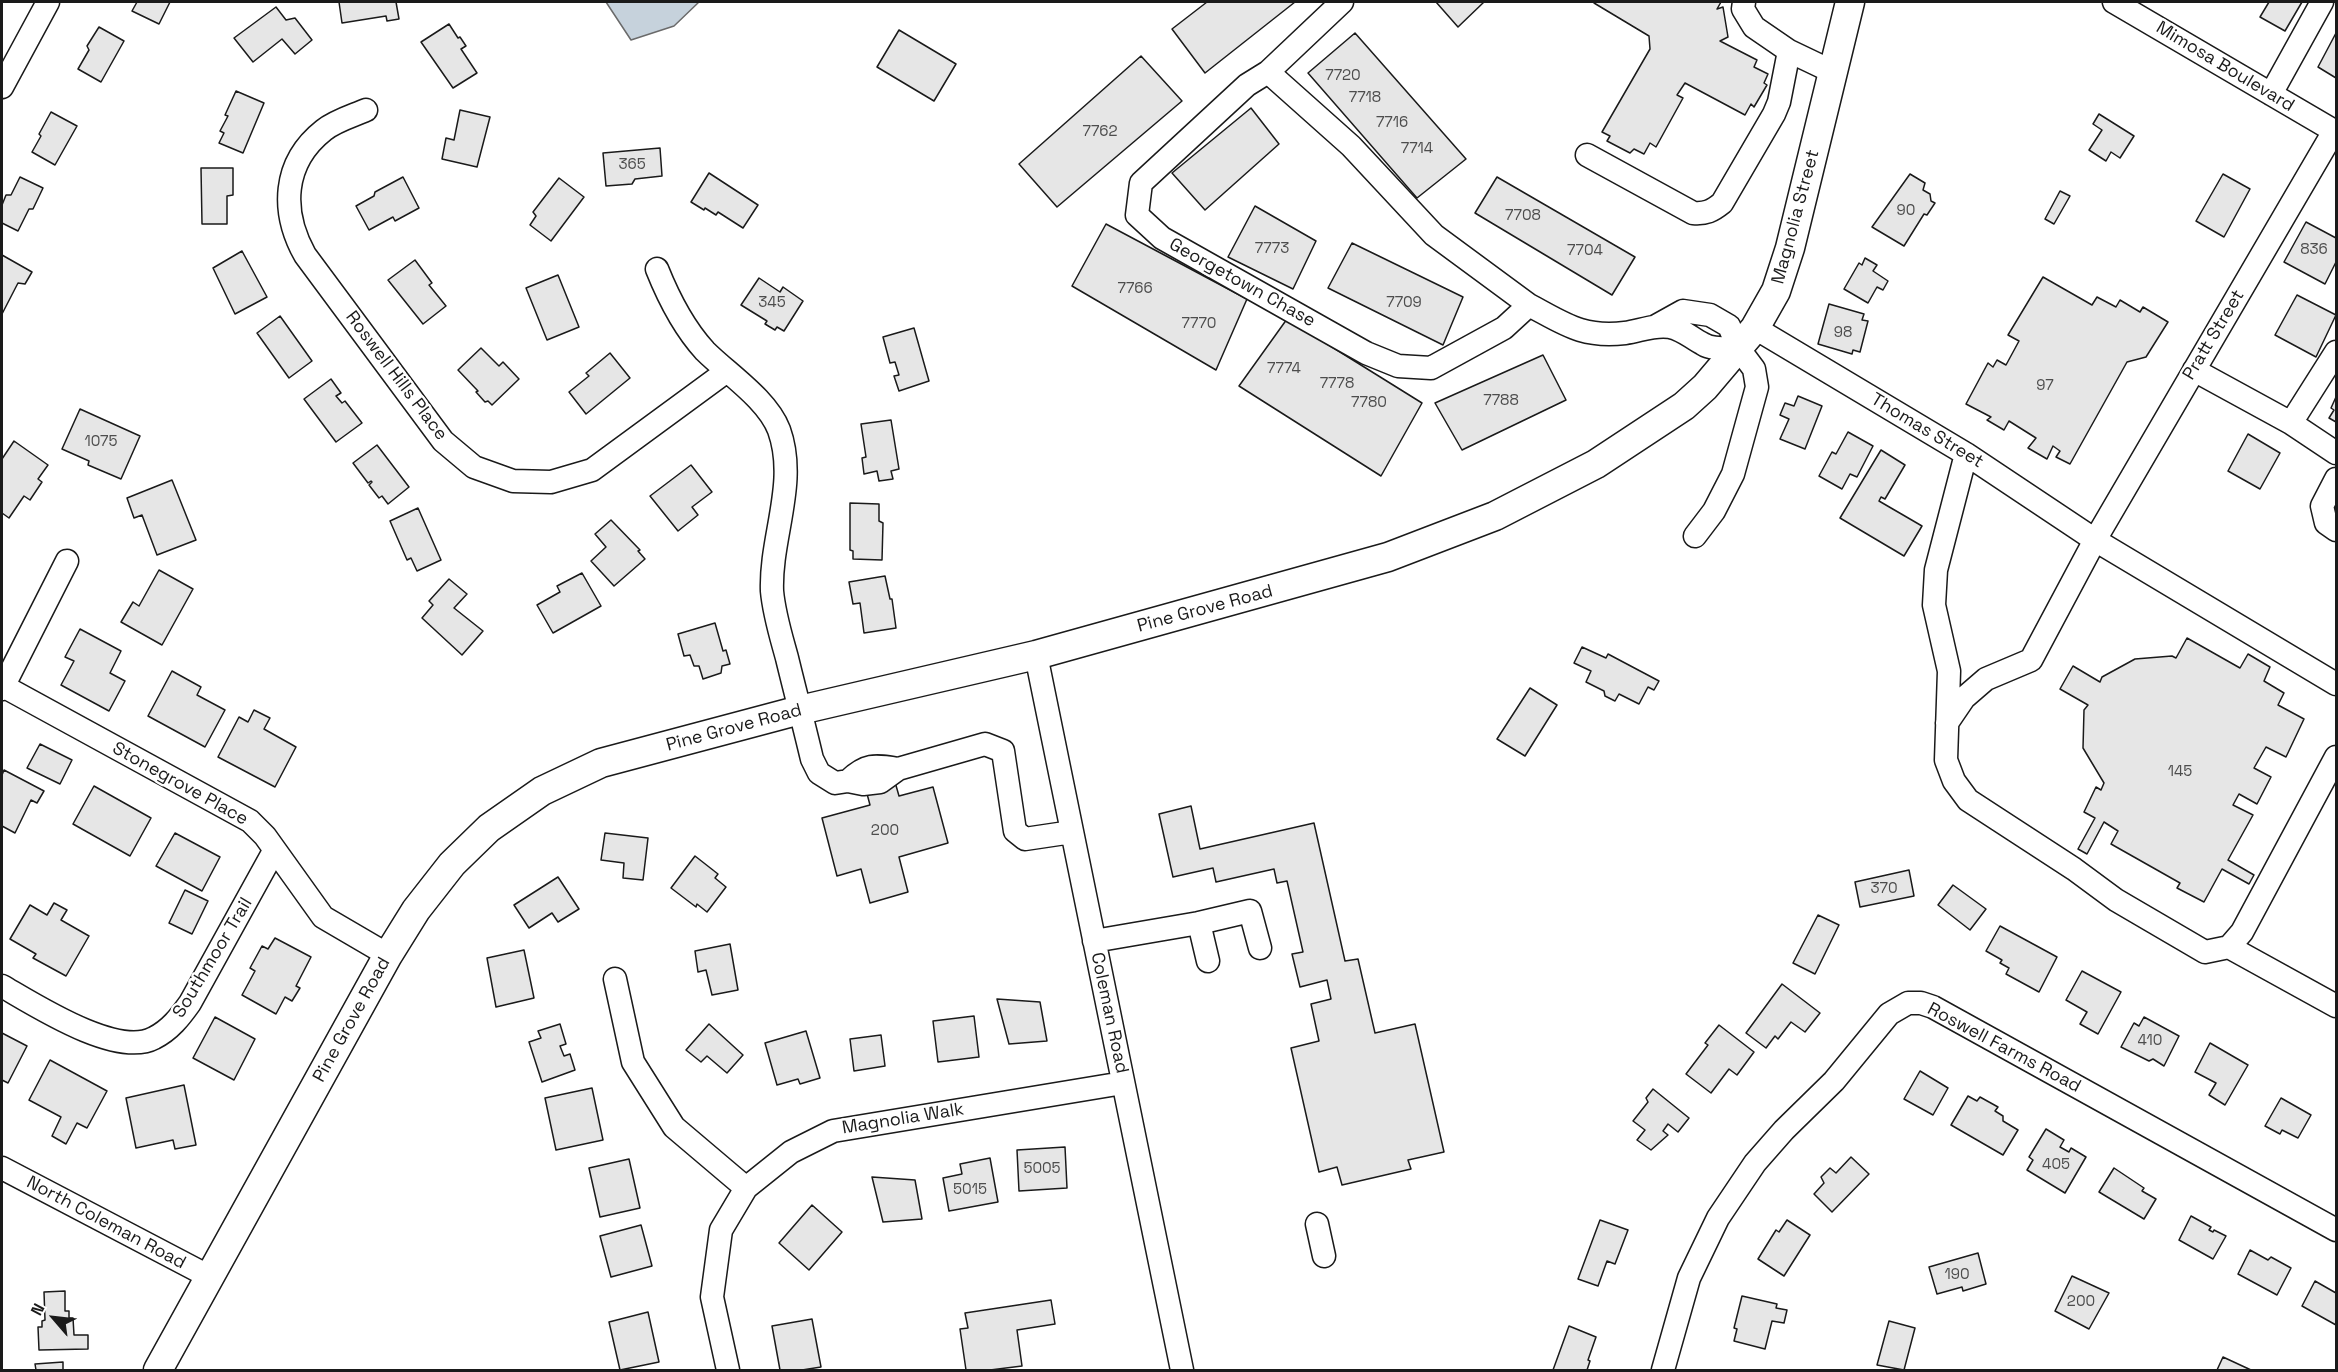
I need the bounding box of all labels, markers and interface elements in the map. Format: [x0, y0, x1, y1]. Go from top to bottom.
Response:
street label: Mimosa Boulevard [2152, 17, 2298, 117]
house number: 7720 [1325, 67, 1361, 85]
house number: 7718 [1349, 89, 1381, 107]
house number: 7716 [1376, 114, 1408, 132]
house number: 7762 [1083, 123, 1117, 141]
house number: 7714 [1401, 140, 1433, 158]
street label: Magnolia Street [1768, 147, 1824, 287]
house number: 365 [618, 156, 646, 174]
house number: 90 [1897, 202, 1915, 220]
house number: 7708 [1505, 207, 1541, 225]
street label: Georgetown Chase [1165, 234, 1319, 332]
house number: 7773 [1255, 240, 1289, 258]
house number: 836 [2300, 241, 2328, 259]
house number: 7704 [1567, 242, 1603, 260]
house number: 7766 [1117, 280, 1153, 298]
street label: Pratt Street [2179, 286, 2249, 384]
house number: 345 [758, 294, 786, 312]
house number: 7709 [1386, 294, 1422, 312]
street label: Roswell Hills Place [340, 307, 452, 445]
house number: 7770 [1182, 315, 1216, 333]
house number: 98 [1834, 324, 1852, 342]
house number: 7774 [1267, 360, 1301, 378]
house number: 7778 [1320, 375, 1354, 393]
house number: 97 [2036, 377, 2054, 395]
street label: Thomas Street [1867, 389, 1987, 473]
house number: 7788 [1483, 392, 1519, 410]
house number: 7780 [1351, 394, 1387, 412]
house number: 1075 [84, 433, 118, 451]
street label: Pine Grove Road [1135, 581, 1275, 637]
street label: Pine Grove Road [664, 700, 804, 756]
street label: Stonegrove Place [108, 738, 252, 830]
house number: 145 [2168, 763, 2192, 781]
house number: 200 [871, 822, 899, 840]
house number: 370 [1870, 880, 1898, 898]
street label: Southmoor Trail [169, 894, 257, 1022]
street label: Coleman Road [1086, 950, 1132, 1076]
street label: Pine Grove Road [309, 954, 395, 1086]
street label: Roswell Farms Road [1924, 998, 2084, 1098]
house number: 410 [2138, 1032, 2162, 1050]
street label: Magnolia Walk [840, 1099, 966, 1139]
house number: 405 [2042, 1156, 2070, 1174]
house number: 5005 [1023, 1160, 1061, 1178]
street label: North Coleman Road [23, 1172, 189, 1274]
house number: 5015 [953, 1181, 987, 1199]
house number: 190 [1944, 1266, 1970, 1284]
north arrow [24, 1288, 84, 1348]
house number: 200 [2067, 1293, 2095, 1311]
text: N [26, 1300, 49, 1319]

